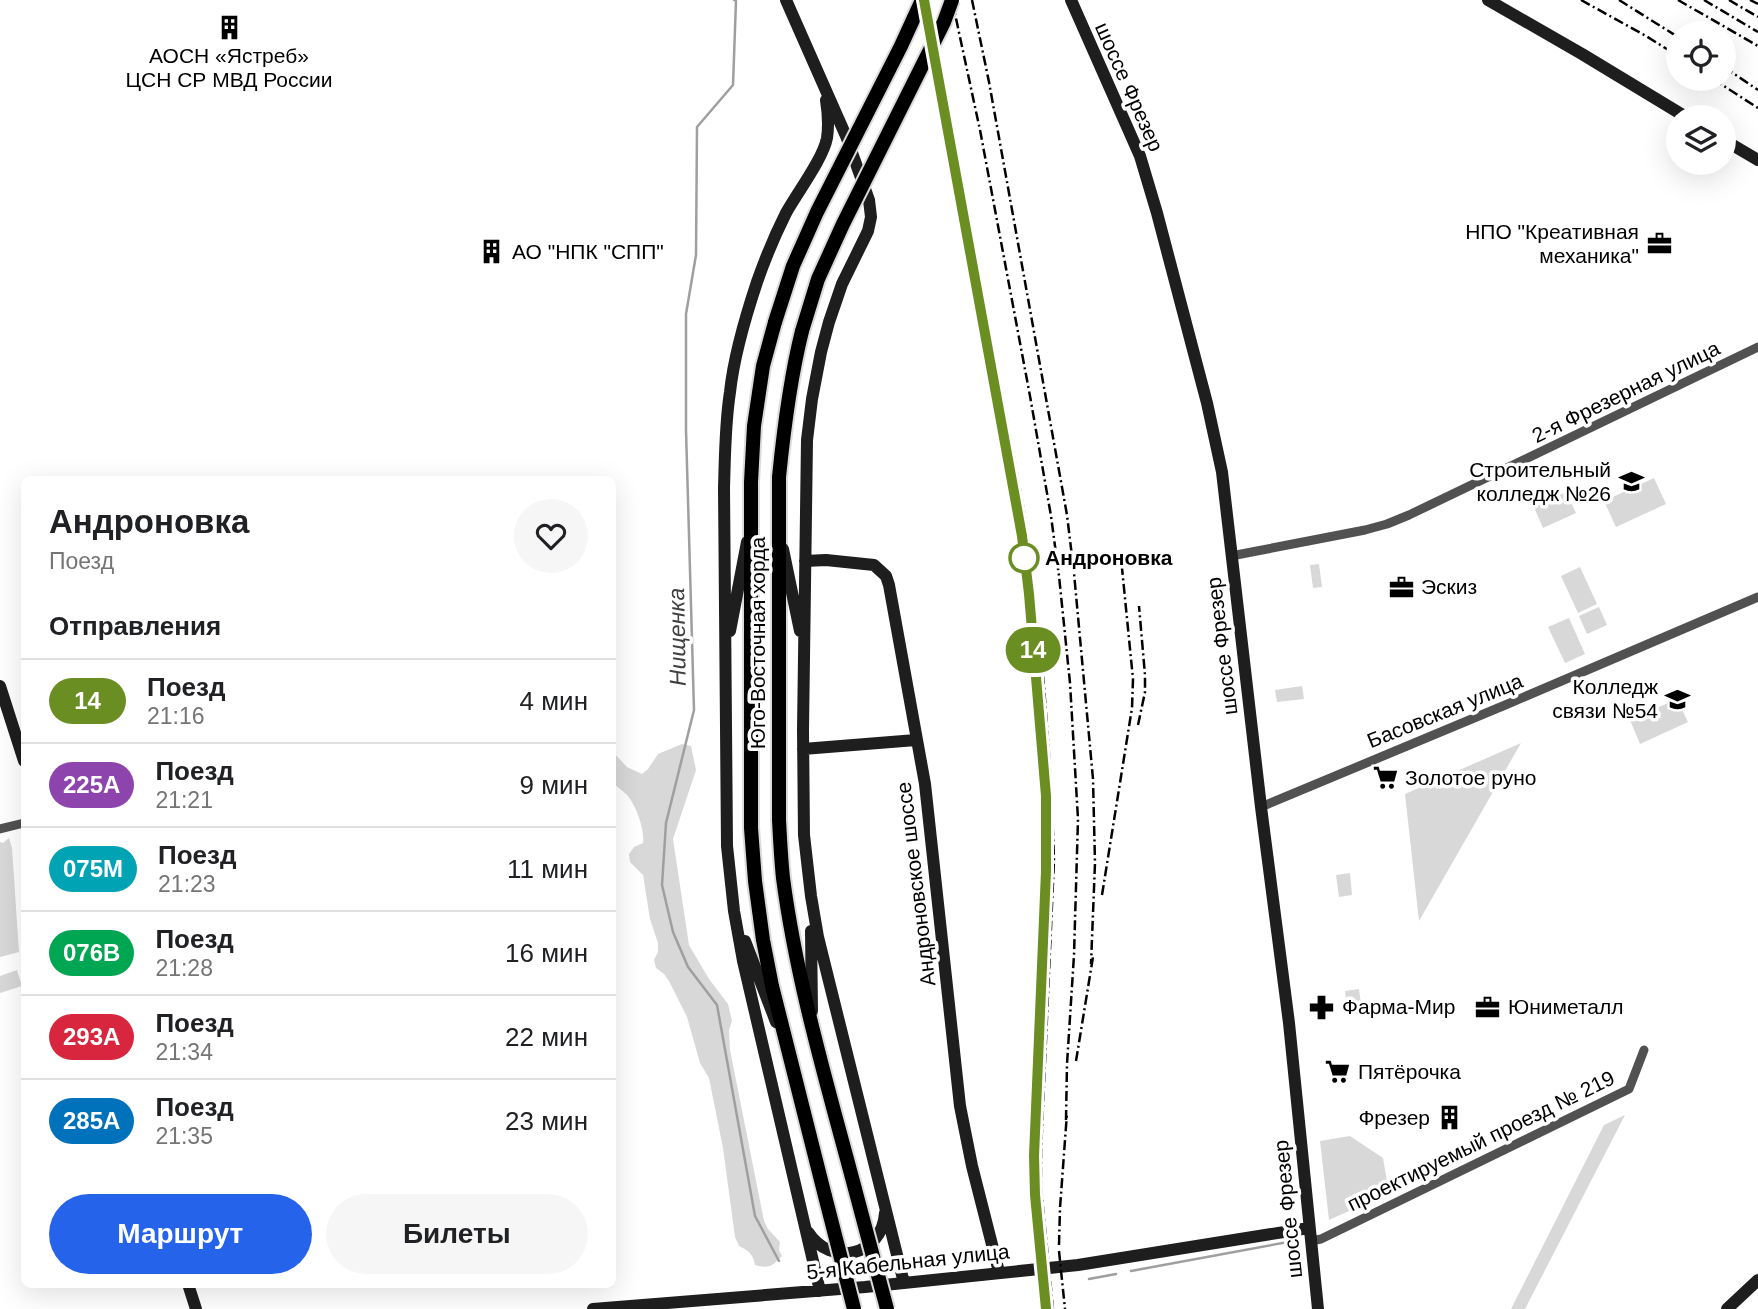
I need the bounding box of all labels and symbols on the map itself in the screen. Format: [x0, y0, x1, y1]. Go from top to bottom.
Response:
building icon: АОСН «Ястреб» ЦСН СР МВД России [215, 13, 243, 41]
street label: шоссе Фрезер [1091, 19, 1168, 155]
place label: АОСН «Ястреб» ЦСН СР МВД России [125, 44, 333, 91]
place label: НПО "Креативная механика" [1465, 220, 1639, 267]
office icon: НПО "Креативная механика" [1645, 230, 1673, 258]
building icon: АО "НПК "СПП" [478, 238, 506, 266]
place label: АО "НПК "СПП" [512, 240, 664, 263]
street label: 2-я Фрезерная улица [1528, 336, 1724, 447]
place label: Строительный колледж №26 [1469, 458, 1611, 505]
school or university icon: Строительный колледж №26 [1617, 468, 1645, 496]
street label: Юго-Восточная хорда [746, 536, 769, 749]
marker: Андроновка [1009, 543, 1039, 573]
place label: Андроновка [1045, 546, 1173, 569]
office icon: Эскиз [1387, 573, 1415, 601]
place label: Эскиз [1421, 575, 1477, 598]
street label: шоссе Фрезер [1202, 576, 1241, 716]
water label: Нищенка [663, 588, 691, 686]
line badge: 14 [1002, 627, 1064, 673]
street label: Басовская улица [1364, 669, 1526, 752]
place label: Колледж связи №54 [1552, 675, 1658, 722]
school or university icon: Колледж связи №54 [1664, 685, 1692, 713]
supermarket icon: Золотое руно [1371, 764, 1399, 792]
place label: Золотое руно [1405, 766, 1536, 789]
street label: Андроновское шоссе [892, 781, 939, 988]
pharmacy icon: Фарма-Мир [1308, 993, 1336, 1021]
office icon: Юниметалл [1474, 993, 1502, 1021]
place label: Фарма-Мир [1342, 995, 1455, 1018]
place label: Юниметалл [1508, 995, 1624, 1018]
supermarket icon: Пятёрочка [1324, 1058, 1352, 1086]
place label: Пятёрочка [1358, 1060, 1461, 1083]
street label: проектируемый проезд № 219 [1343, 1066, 1618, 1215]
building icon: Фрезер [1436, 1104, 1464, 1132]
place label: Фрезер [1358, 1106, 1430, 1129]
street label: шоссе Фрезер [1269, 1139, 1306, 1279]
street label: 5-я Кабельная улица [805, 1239, 1011, 1284]

